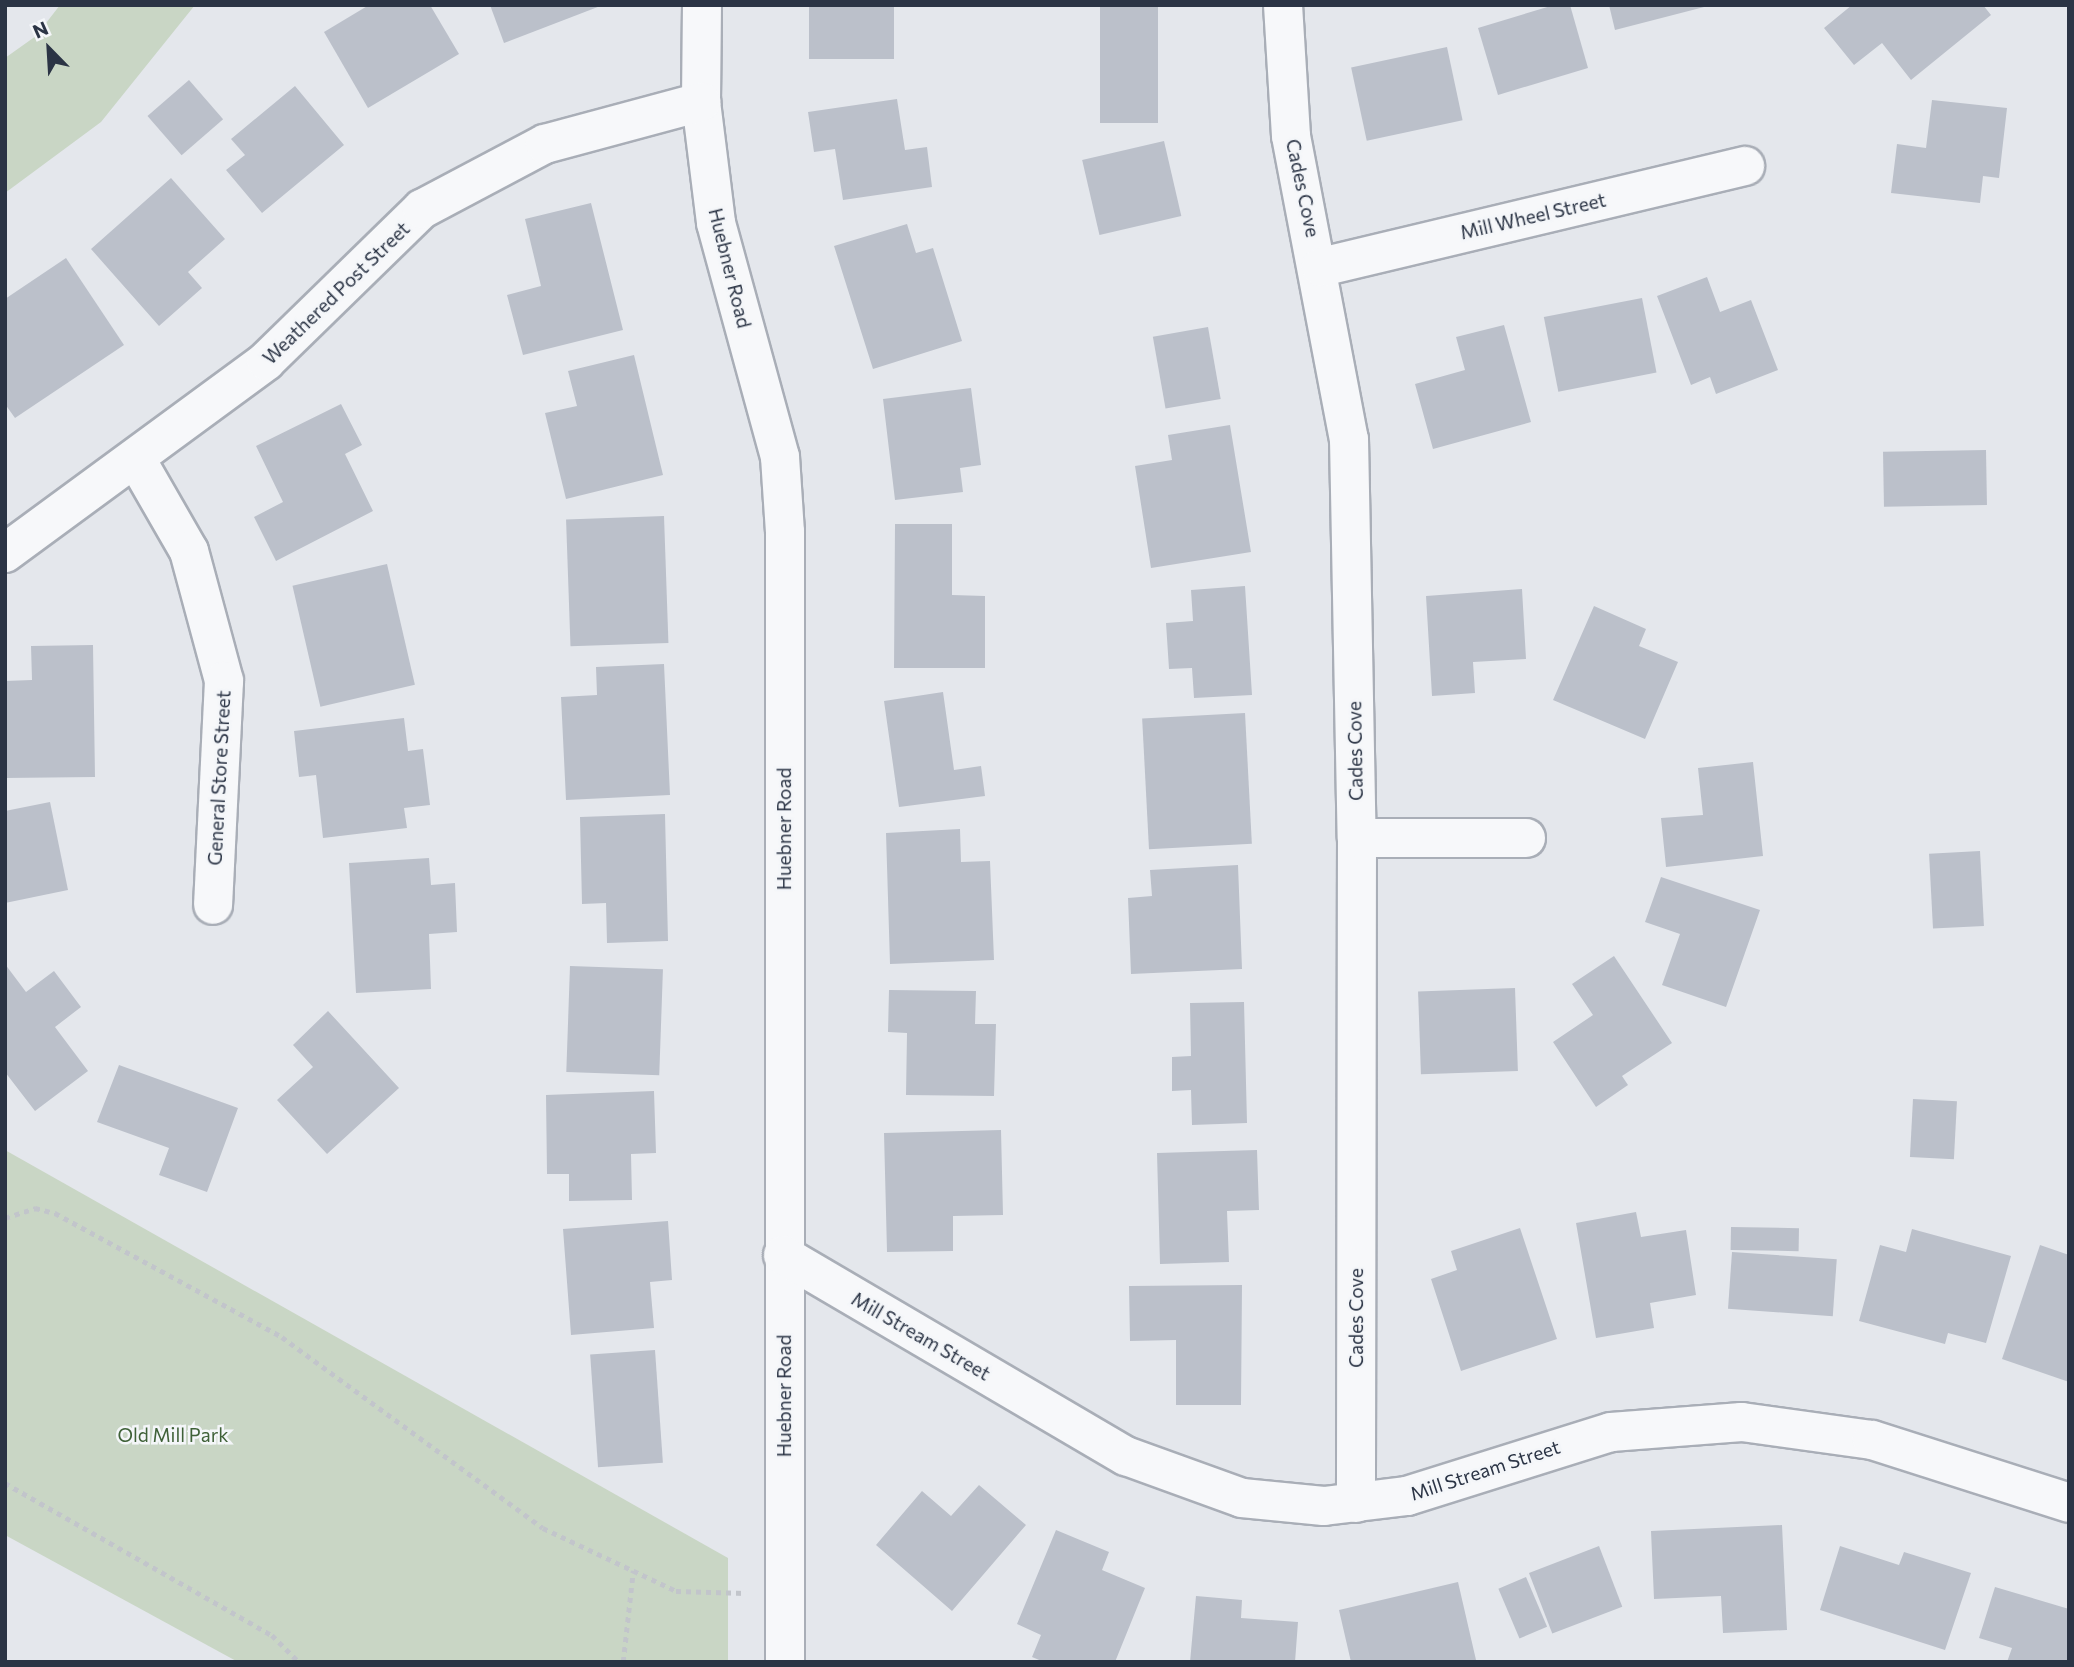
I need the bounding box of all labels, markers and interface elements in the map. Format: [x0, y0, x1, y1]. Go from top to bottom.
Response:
north arrow [14, 14, 84, 84]
text: N [29, 16, 51, 43]
street label: Cades Cove [1281, 137, 1325, 239]
street label: Mill Wheel Street [1458, 188, 1608, 244]
street label: Huebner Road [704, 206, 756, 330]
street label: Weathered Post Street [258, 217, 414, 369]
street label: General Store Street [203, 690, 235, 866]
street label: Cades Cove [1343, 701, 1367, 801]
street label: Huebner Road [773, 768, 795, 890]
street label: Cades Cove [1345, 1268, 1367, 1368]
street label: Mill Stream Street [848, 1287, 994, 1385]
street label: Huebner Road [773, 1335, 795, 1457]
park label: Old Mill Park [117, 1424, 229, 1446]
street label: Mill Stream Street [1407, 1435, 1563, 1505]

